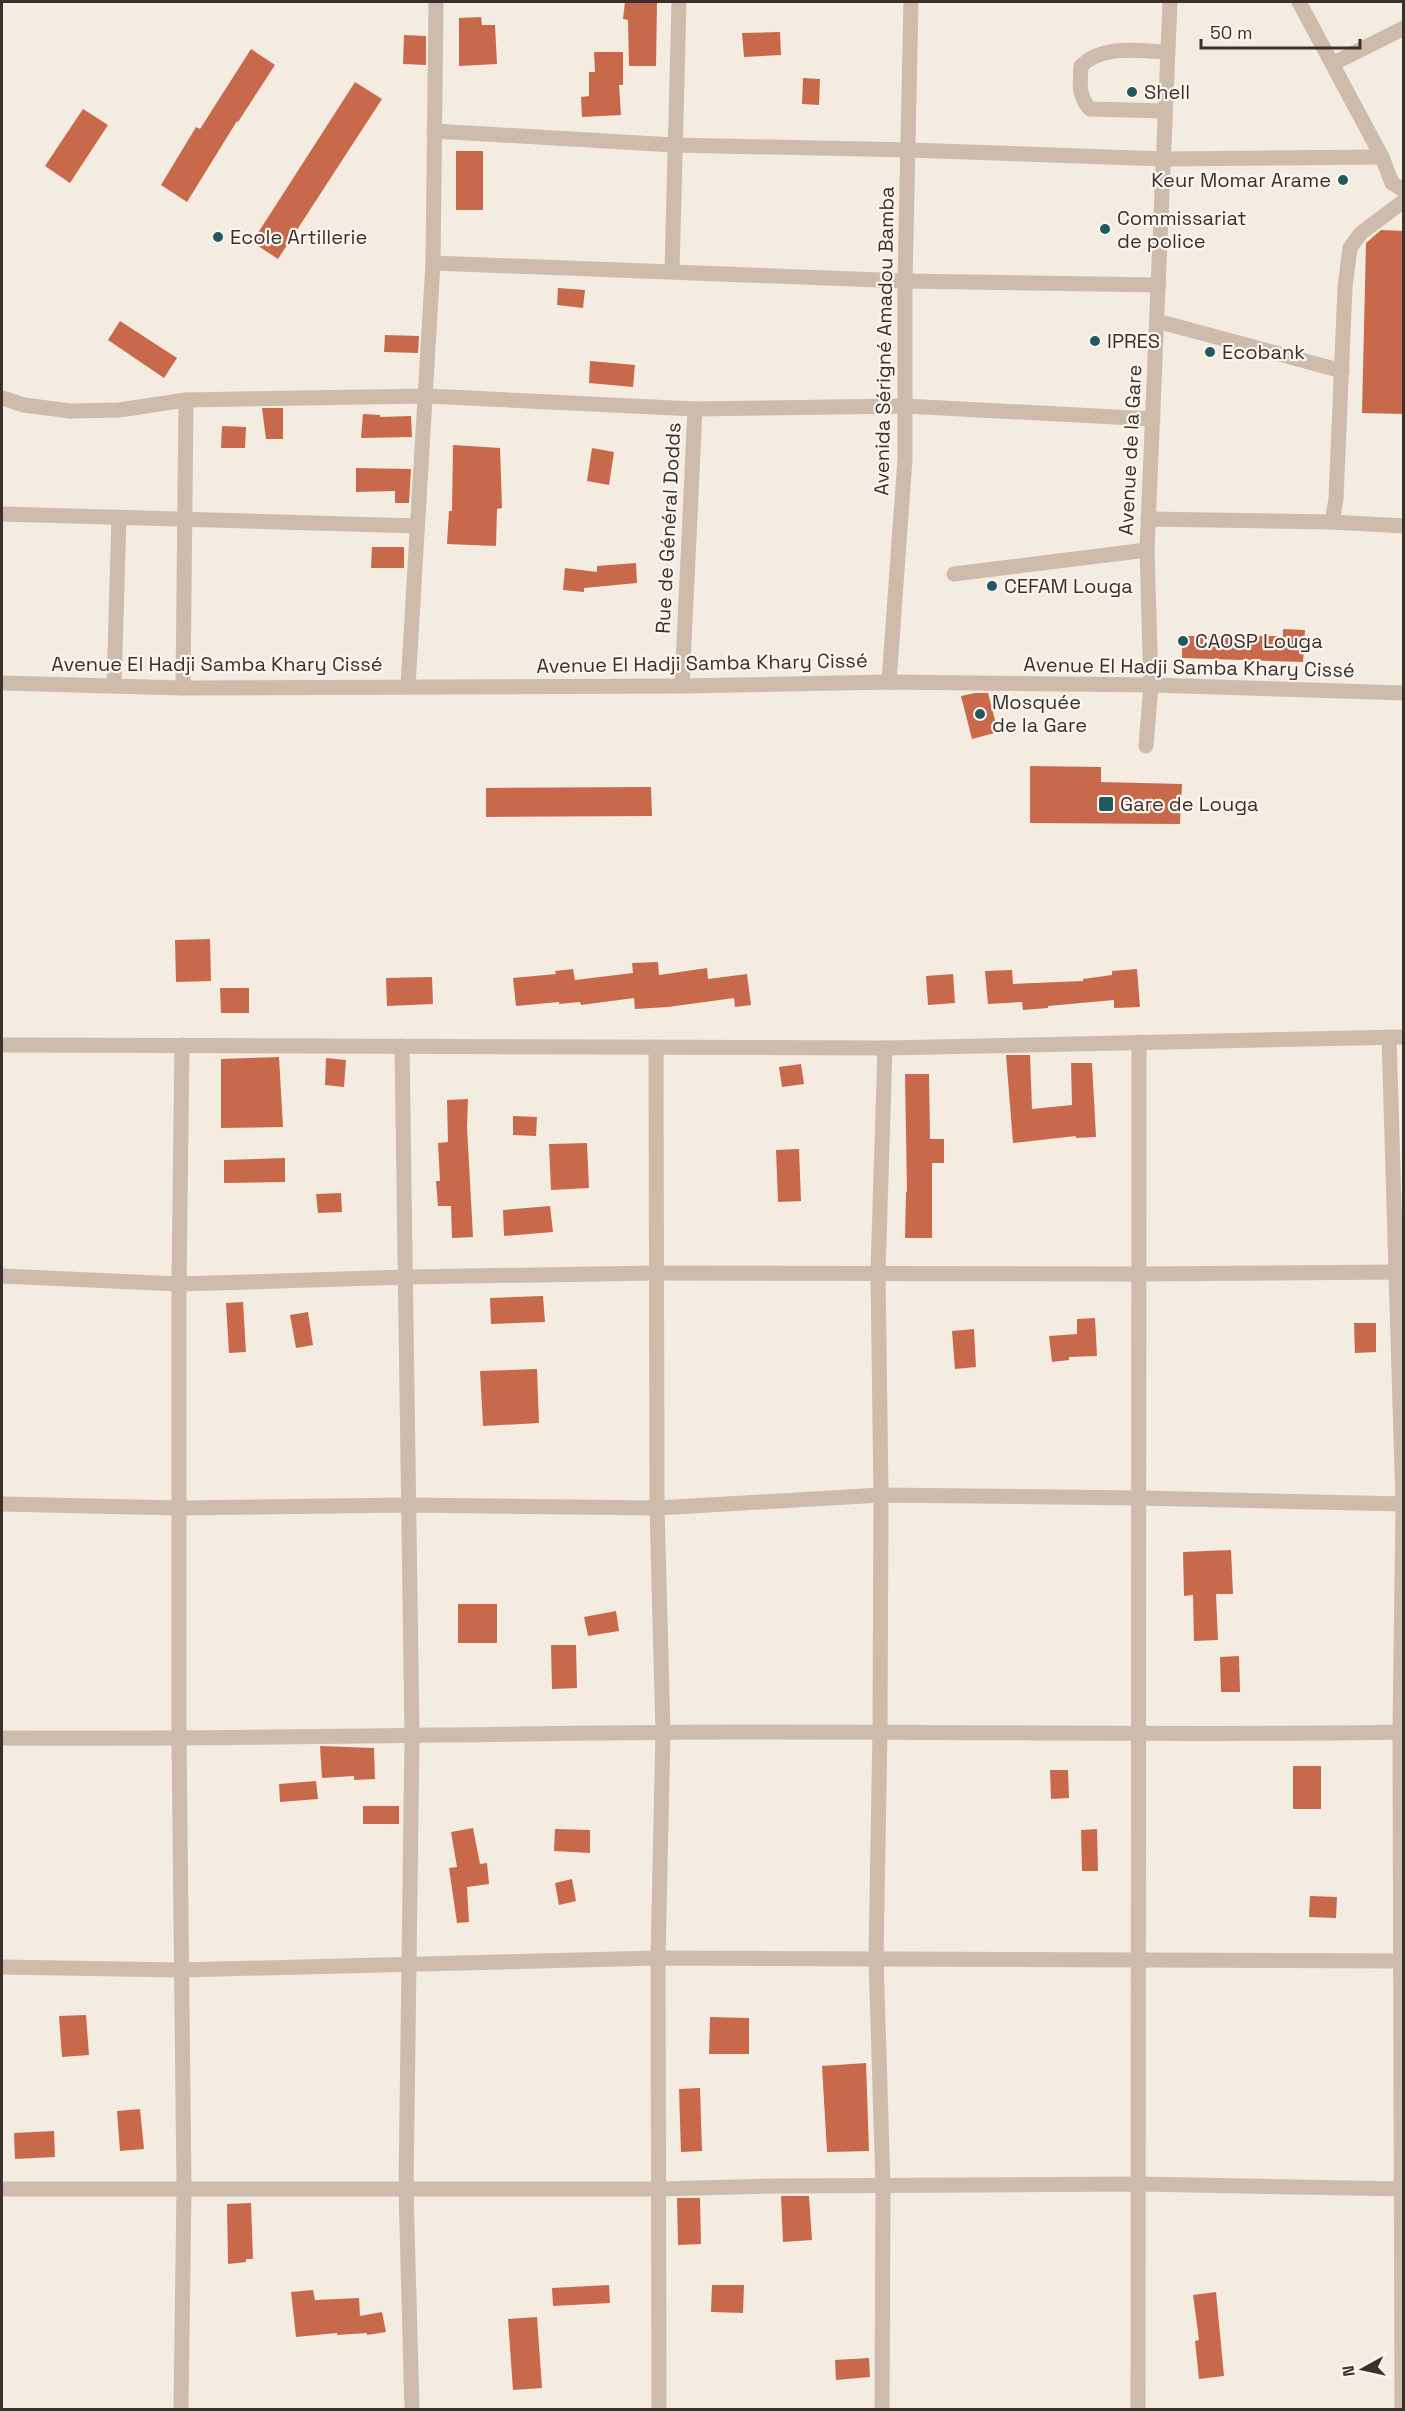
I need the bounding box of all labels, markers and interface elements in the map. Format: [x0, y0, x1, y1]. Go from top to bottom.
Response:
scale bar [1201, 12, 1360, 50]
text: 50 m [1210, 21, 1252, 44]
place label: Shell [1144, 79, 1190, 105]
marker: Shell [1125, 85, 1139, 99]
place label: Keur Momar Arame [1151, 167, 1331, 193]
marker: Keur Momar Arame [1336, 173, 1350, 187]
street label: Avenida Sérigné Amadou Bamba [868, 186, 900, 496]
place label: Commissariat de police [1117, 205, 1247, 254]
marker: Commissariat de police [1098, 222, 1112, 236]
place label: Ecole Artillerie [230, 224, 367, 250]
marker: Ecole Artillerie [211, 230, 225, 244]
place label: IPRES [1107, 328, 1160, 354]
marker: IPRES [1088, 334, 1102, 348]
place label: Ecobank [1222, 339, 1305, 365]
marker: Ecobank [1203, 345, 1217, 359]
street label: Avenue de la Gare [1113, 364, 1147, 536]
street label: Rue de Général Dodds [649, 422, 687, 634]
place label: CEFAM Louga [1004, 573, 1133, 599]
marker: CEFAM Louga [985, 579, 999, 593]
place label: CAOSP Louga [1195, 628, 1323, 654]
marker: CAOSP Louga [1176, 634, 1190, 648]
street label: Avenue El Hadji Samba Khary Cissé [536, 647, 868, 679]
street label: Avenue El Hadji Samba Khary Cissé [51, 651, 383, 677]
street label: Avenue El Hadji Samba Khary Cissé [1023, 651, 1355, 683]
place label: Mosquée de la Gare [992, 689, 1087, 738]
marker: Mosquée de la Gare [973, 707, 987, 721]
place label: Gare de Louga [1120, 791, 1259, 817]
marker: Gare de Louga [1097, 795, 1115, 813]
north arrow [1333, 2339, 1393, 2399]
text: N [1337, 2364, 1360, 2378]

